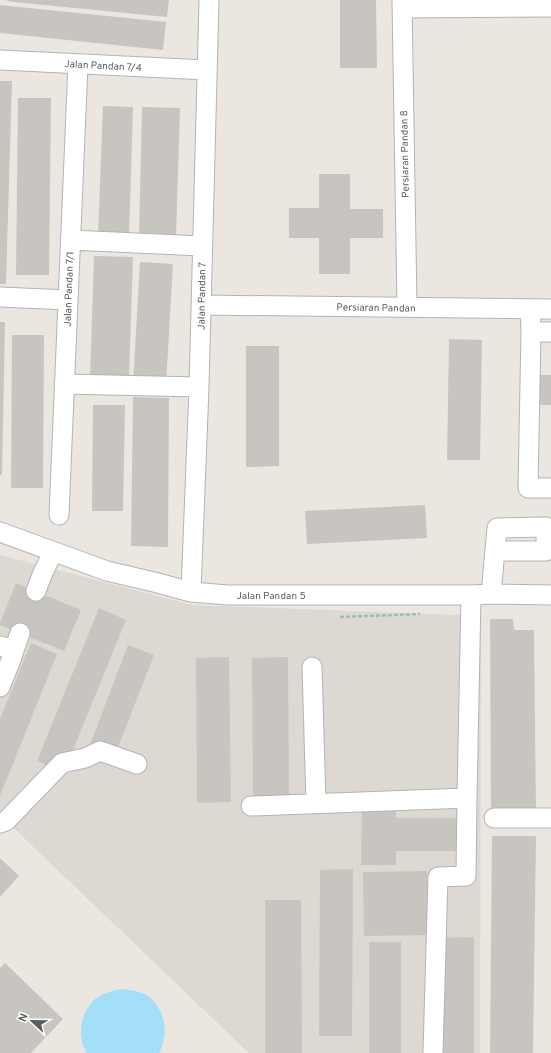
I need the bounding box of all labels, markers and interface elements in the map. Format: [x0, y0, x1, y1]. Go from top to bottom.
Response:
street label: Jalan Pandan 7/4 [64, 58, 142, 75]
street label: Persiaran Pandan 8 [398, 110, 413, 198]
street label: Jalan Pandan 7/1 [62, 251, 77, 327]
street label: Jalan Pandan 7 [195, 262, 210, 330]
street label: Persiaran Pandan [336, 301, 416, 316]
street label: Jalan Pandan 5 [236, 590, 306, 603]
north arrow [12, 1001, 52, 1041]
text: N [16, 1011, 32, 1024]

